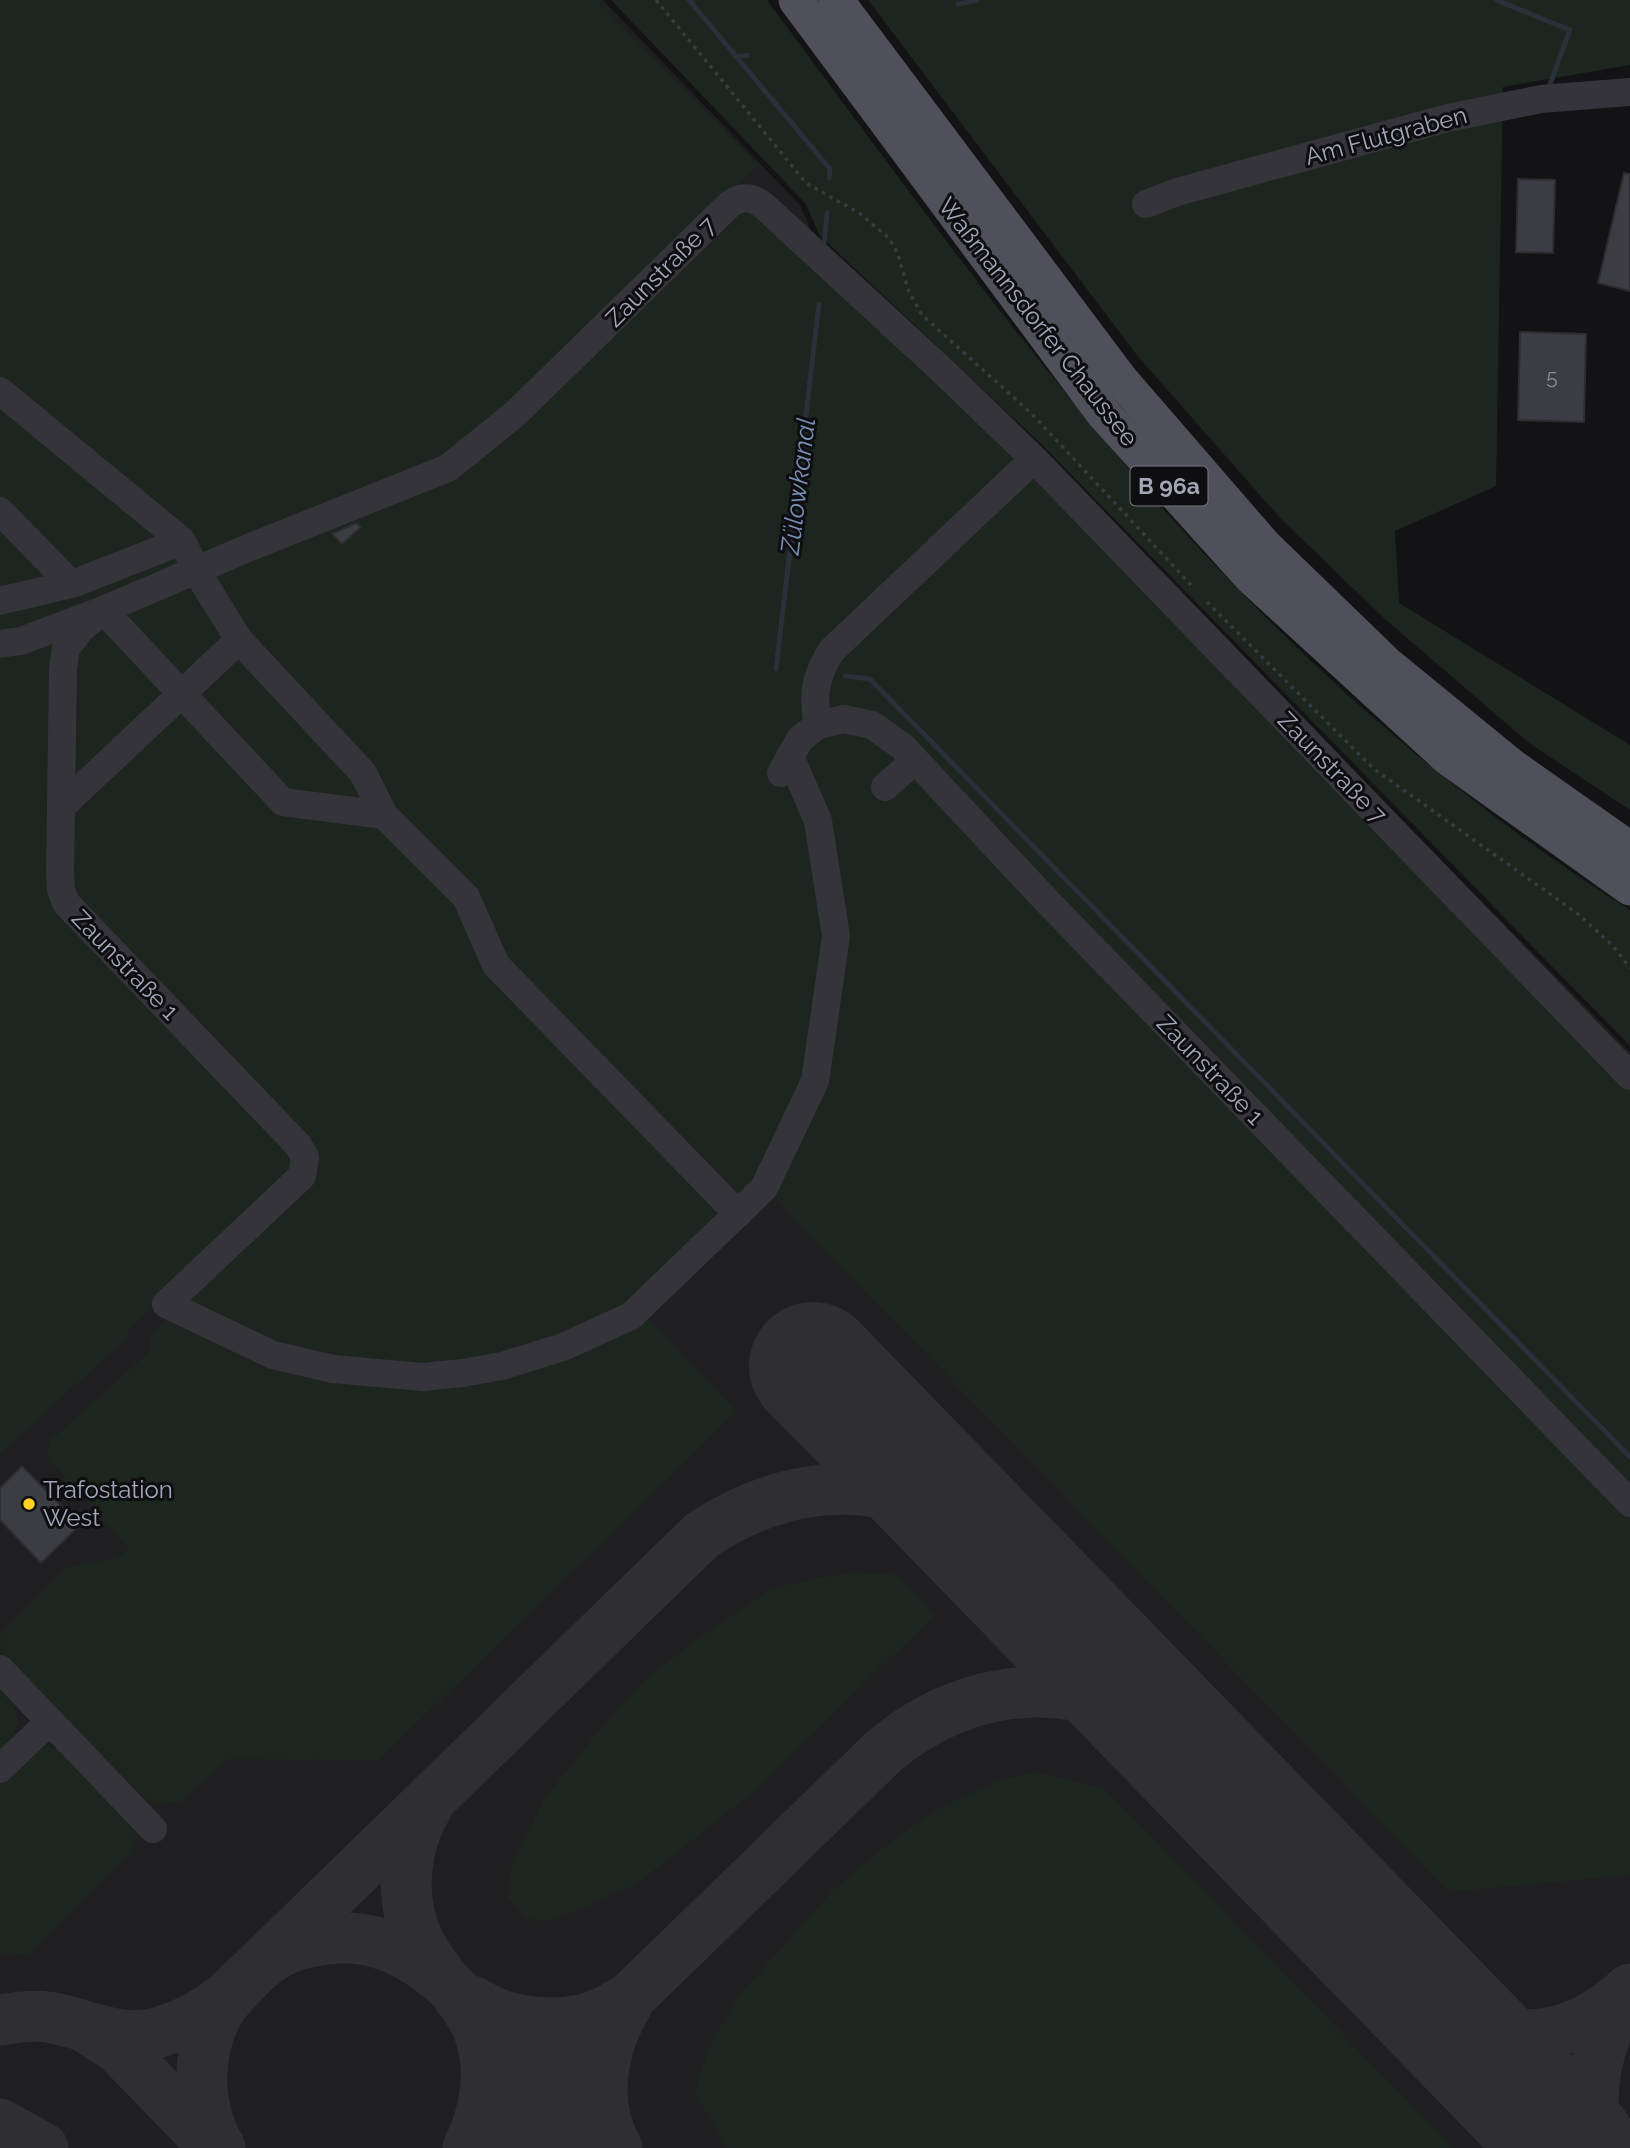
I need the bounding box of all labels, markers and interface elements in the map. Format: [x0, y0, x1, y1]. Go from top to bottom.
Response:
street label: Am Flutgraben [1302, 100, 1470, 171]
street label: Waßmannsdorfer Chaussee [932, 192, 1144, 452]
street label: Zaunstraße 7 [600, 210, 722, 333]
house number: 5 [1546, 364, 1558, 389]
water label: Zülowkanal [775, 416, 821, 557]
road number: B 96a [1130, 466, 1208, 506]
street label: Zaunstraße 7 [1272, 706, 1393, 830]
street label: Zaunstraße 1 [66, 904, 185, 1026]
street label: Zaunstraße 1 [1151, 1009, 1270, 1131]
place label: Trafostation West [43, 1475, 173, 1532]
marker: Trafostation West [21, 1496, 37, 1512]

